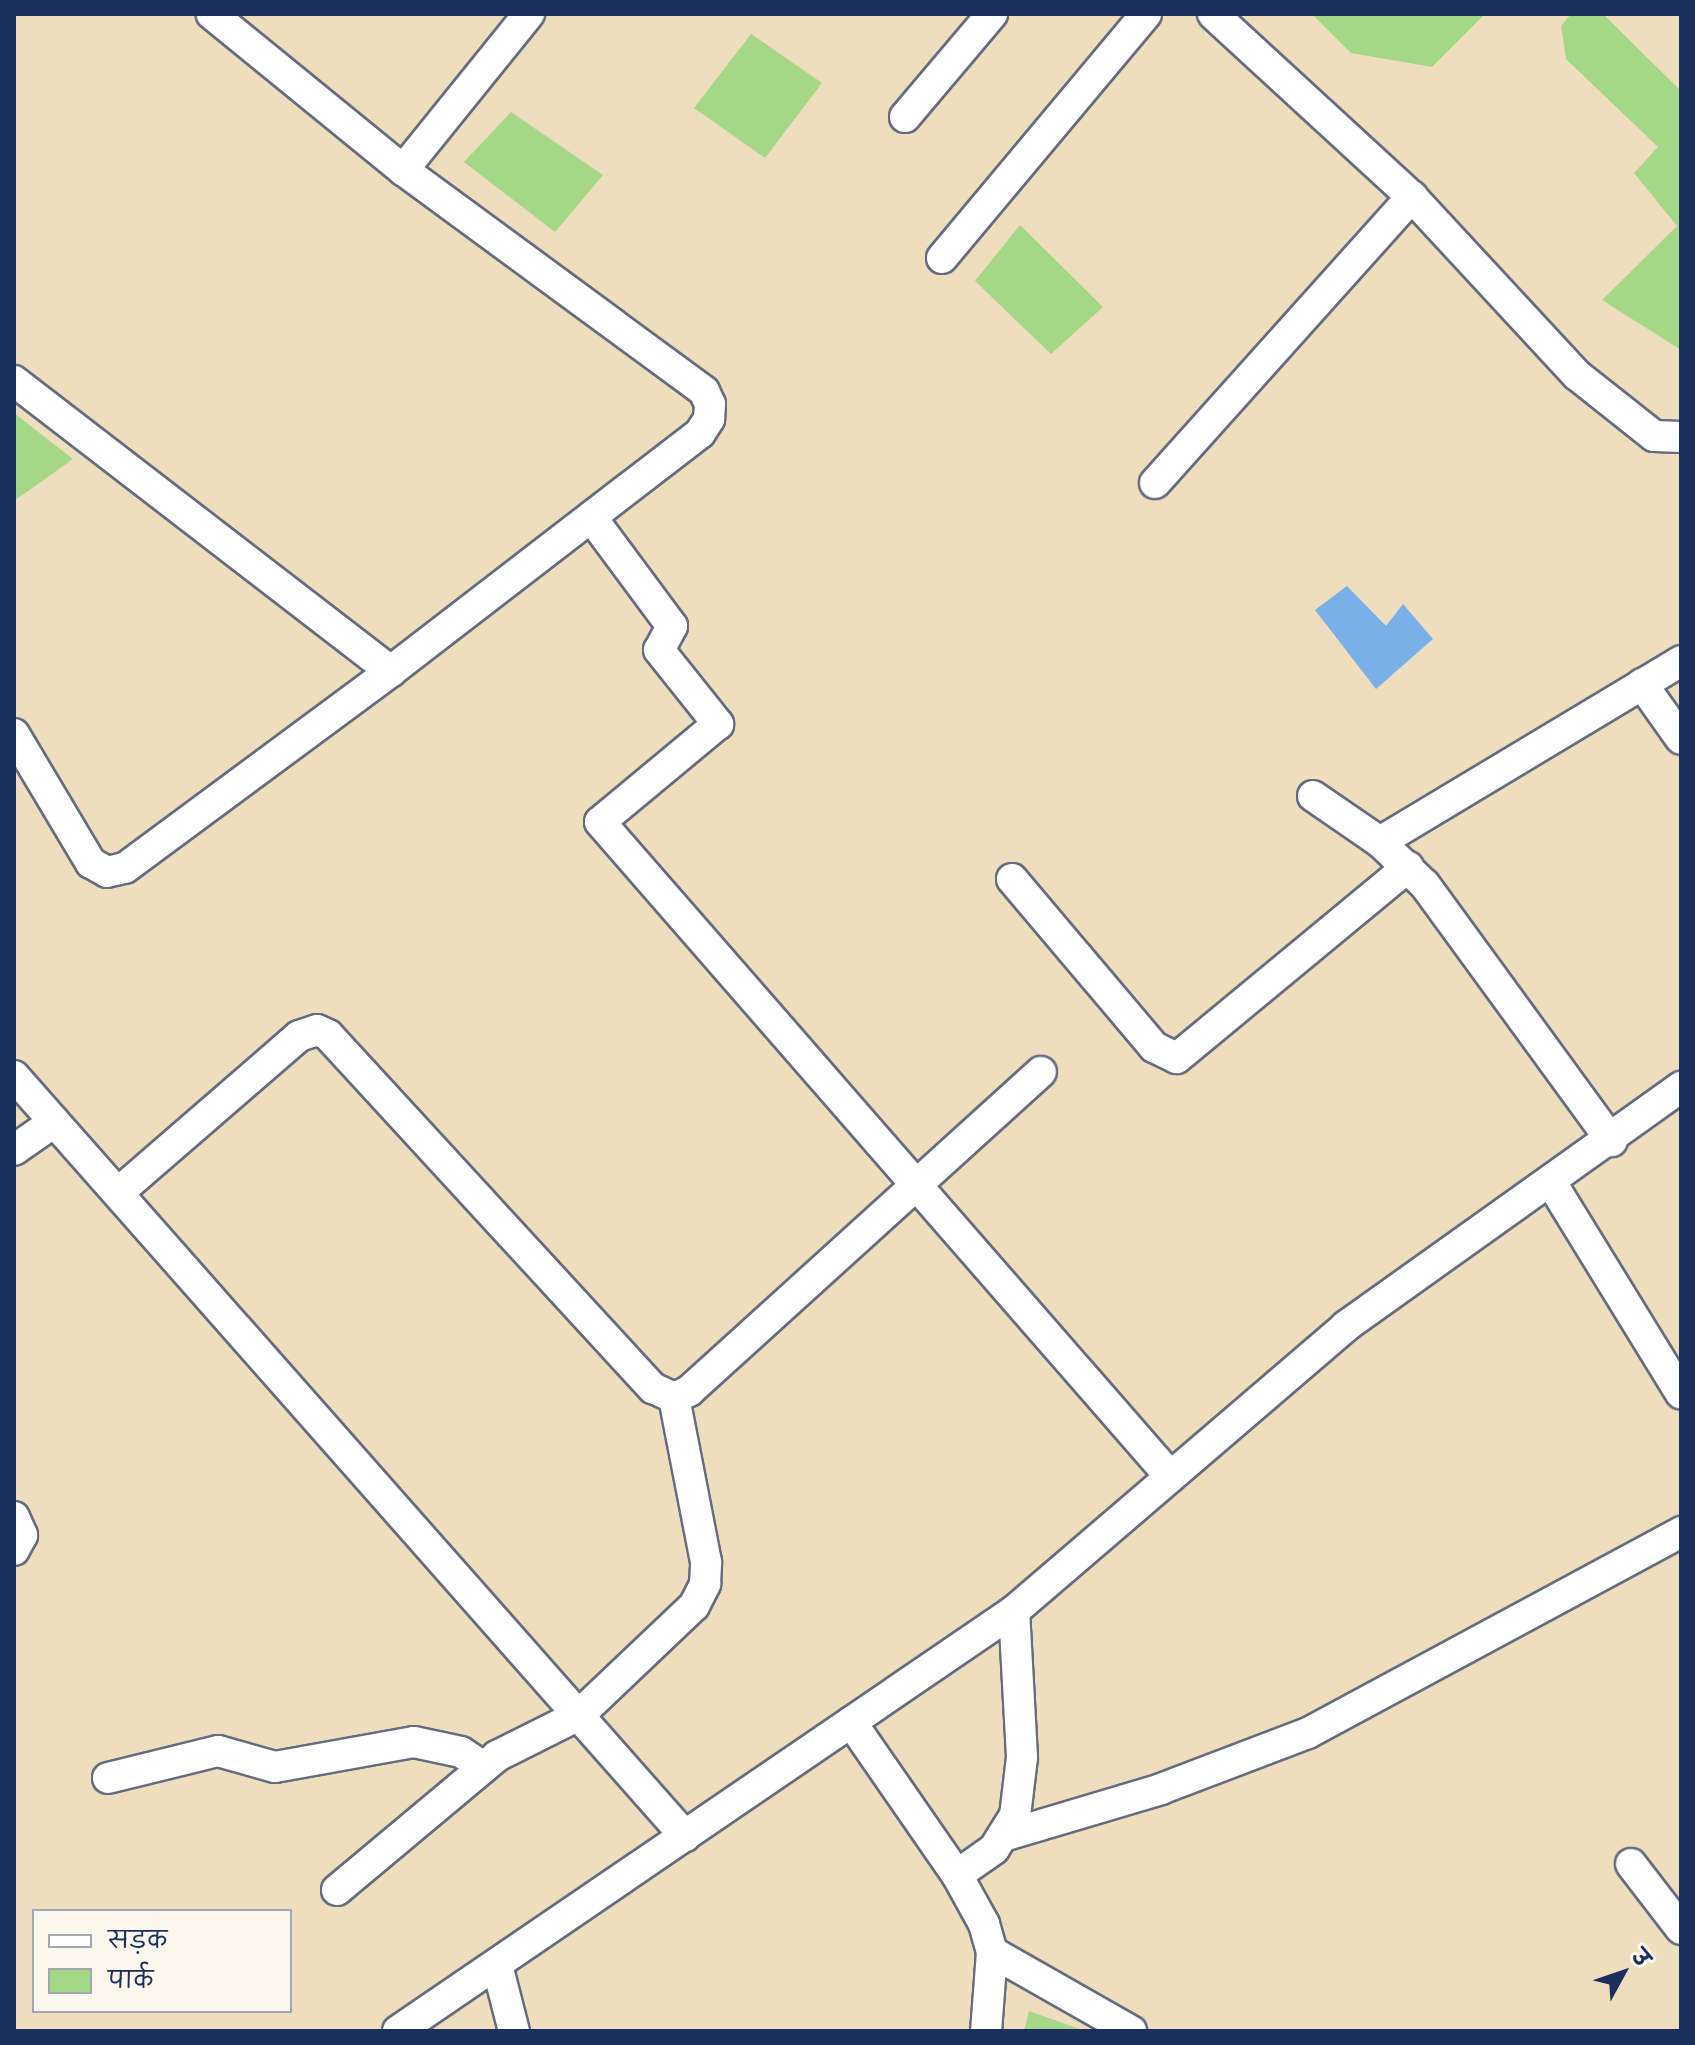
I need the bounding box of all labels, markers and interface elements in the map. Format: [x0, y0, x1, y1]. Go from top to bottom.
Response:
legend [32, 1909, 292, 2013]
text: सड़क [108, 1923, 167, 1955]
north arrow [1583, 1933, 1663, 2013]
text: उ [1625, 1942, 1658, 1973]
text: पार्क [108, 1963, 153, 1995]

